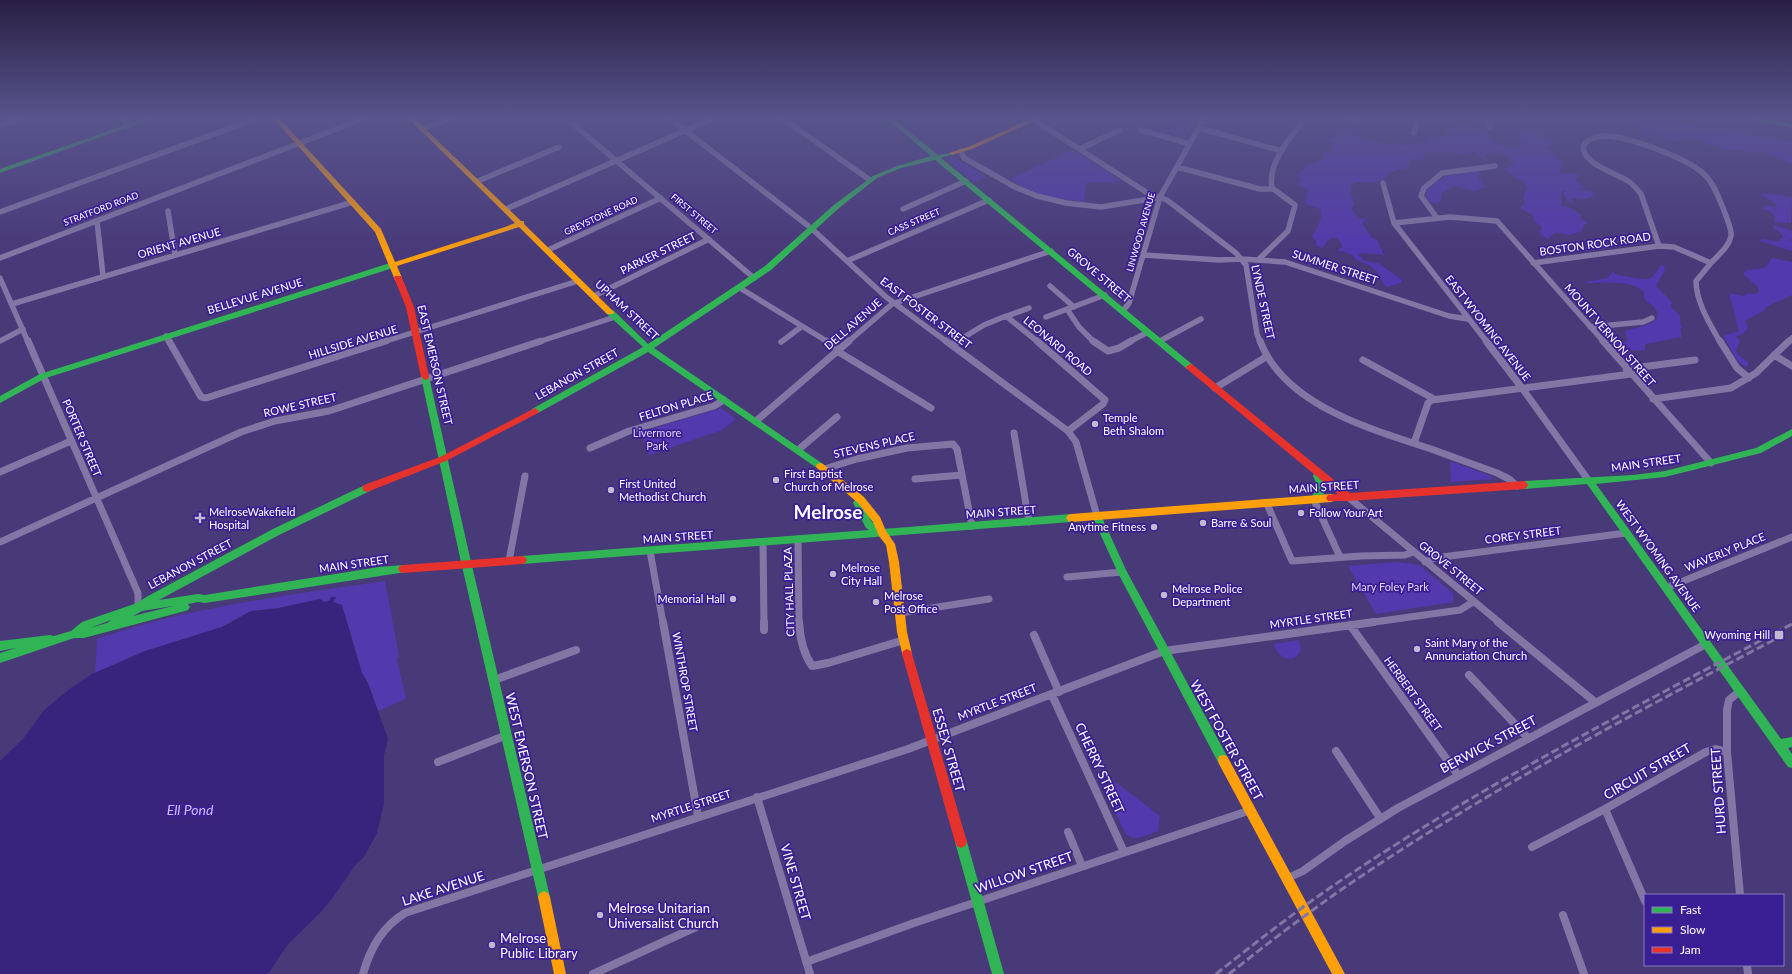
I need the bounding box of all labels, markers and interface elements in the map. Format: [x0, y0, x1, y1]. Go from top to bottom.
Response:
street label: STRATFORD ROAD [62, 189, 140, 228]
street label: FIRST STREET [669, 191, 720, 237]
street label: LINWOOD AVENUE [1124, 191, 1157, 273]
street label: GREYSTONE ROAD [562, 194, 639, 237]
street label: CASS STREET [886, 205, 942, 237]
street label: ORIENT AVENUE [136, 224, 222, 261]
street label: PARKER STREET [618, 228, 698, 276]
street label: BOSTON ROCK ROAD [1538, 229, 1651, 258]
street label: GROVE STREET [1065, 244, 1134, 305]
street label: SUMMER STREET [1291, 247, 1380, 287]
street label: LYNDE STREET [1249, 263, 1278, 341]
street label: EAST WYOMING AVENUE [1443, 272, 1534, 383]
street label: EAST FOSTER STREET [878, 274, 975, 351]
street label: BELLEVUE AVENUE [206, 275, 304, 316]
street label: UPHAM STREET [593, 277, 662, 343]
street label: MOUNT VERNON STREET [1562, 281, 1659, 389]
street label: DELL AVENUE [821, 295, 884, 352]
street label: EAST EMERSON STREET [415, 303, 456, 427]
street label: LEONARD ROAD [1021, 313, 1095, 378]
street label: HILLSIDE AVENUE [307, 322, 399, 361]
street label: LEBANON STREET [533, 345, 621, 402]
street label: FELTON PLACE [637, 388, 714, 423]
street label: ROWE STREET [262, 390, 338, 419]
street label: PORTER STREET [60, 397, 105, 479]
place label: Temple Beth Shalom [1103, 411, 1164, 437]
marker: Temple Beth Shalom [1090, 419, 1100, 429]
park label: Livermore Park [633, 426, 681, 452]
street label: STEVENS PLACE [832, 429, 916, 460]
street label: MAIN STREET [1610, 451, 1682, 474]
place label: First Baptist Church of Melrose [784, 467, 873, 493]
marker: First Baptist Church of Melrose [771, 475, 781, 485]
place label: First United Methodist Church [619, 477, 706, 503]
street label: MAIN STREET [1288, 478, 1360, 495]
marker: First United Methodist Church [606, 485, 616, 495]
street label: WEST WYOMING AVENUE [1614, 497, 1703, 614]
district label: Melrose [794, 500, 862, 523]
street label: MAIN STREET [965, 503, 1037, 520]
place label: MelroseWakefield Hospital [209, 505, 296, 531]
place label: Follow Your Art [1309, 506, 1383, 519]
marker: Follow Your Art [1296, 508, 1306, 518]
marker: MelroseWakefield Hospital [194, 512, 206, 524]
place label: Barre & Soul [1211, 516, 1271, 529]
marker: Barre & Soul [1198, 518, 1208, 528]
place label: Anytime Fitness [1068, 520, 1146, 533]
marker: Anytime Fitness [1149, 522, 1159, 532]
street label: COREY STREET [1484, 523, 1562, 546]
street label: MAIN STREET [642, 528, 714, 545]
street label: WAVERLY PLACE [1683, 529, 1767, 574]
street label: LEBANON STREET [145, 536, 235, 591]
street label: GROVE STREET [1417, 538, 1486, 598]
street label: CITY HALL PLAZA [780, 546, 797, 637]
street label: MAIN STREET [318, 552, 390, 575]
place label: Melrose City Hall [841, 561, 882, 587]
marker: Melrose City Hall [828, 569, 838, 579]
park label: Mary Foley Park [1351, 580, 1429, 593]
place label: Melrose Police Department [1172, 582, 1243, 608]
place label: Melrose Post Office [884, 589, 938, 615]
marker: Melrose Police Department [1159, 590, 1169, 600]
place label: Memorial Hall [657, 592, 725, 605]
marker: Memorial Hall [728, 594, 738, 604]
marker: Melrose Post Office [871, 597, 881, 607]
street label: MYRTLE STREET [1269, 606, 1354, 631]
place label: Wyoming Hill [1705, 628, 1770, 641]
marker: Wyoming Hill [1773, 629, 1785, 641]
street label: WINTHROP STREET [670, 631, 701, 733]
place label: Saint Mary of the Annunciation Church [1425, 636, 1527, 662]
marker: Saint Mary of the Annunciation Church [1412, 644, 1422, 654]
street label: HERBERT STREET [1382, 654, 1445, 734]
street label: WEST FOSTER STREET [1187, 677, 1267, 803]
street label: MYRTLE STREET [955, 680, 1039, 723]
street label: WEST EMERSON STREET [502, 691, 552, 841]
street label: ESSEX STREET [929, 706, 969, 794]
street label: BERWICK STREET [1437, 712, 1539, 776]
street label: CHERRY STREET [1072, 720, 1128, 816]
street label: CIRCUIT STREET [1600, 739, 1694, 803]
street label: HURD STREET [1707, 747, 1729, 835]
street label: MYRTLE STREET [649, 786, 733, 825]
water label: Ell Pond [167, 801, 214, 818]
street label: VINE STREET [777, 842, 815, 922]
street label: WILLOW STREET [973, 848, 1075, 896]
street label: LAKE AVENUE [400, 867, 486, 909]
legend [1644, 894, 1784, 966]
place label: Melrose Unitarian Universalist Church [608, 900, 719, 931]
text: Fast [1680, 902, 1702, 917]
marker: Melrose Unitarian Universalist Church [595, 910, 605, 920]
text: Slow [1680, 922, 1706, 937]
place label: Melrose Public Library [500, 930, 578, 961]
marker: Melrose Public Library [487, 940, 497, 950]
text: Jam [1680, 942, 1701, 957]

